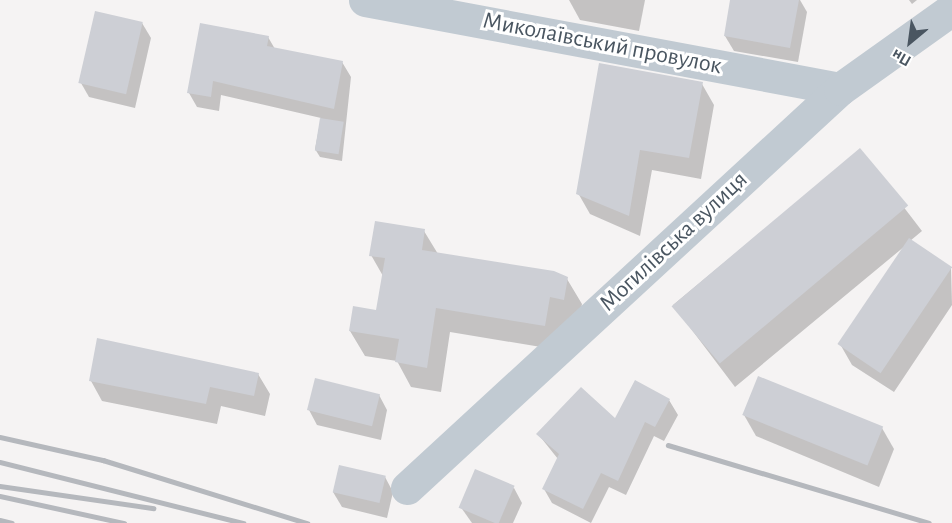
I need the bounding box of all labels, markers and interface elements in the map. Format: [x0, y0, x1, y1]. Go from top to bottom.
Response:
street label: Миколаївський провулок [480, 7, 724, 81]
north arrow [880, 12, 940, 72]
text: Пн [889, 46, 914, 69]
street label: Могилівська вулиця [594, 166, 754, 318]

